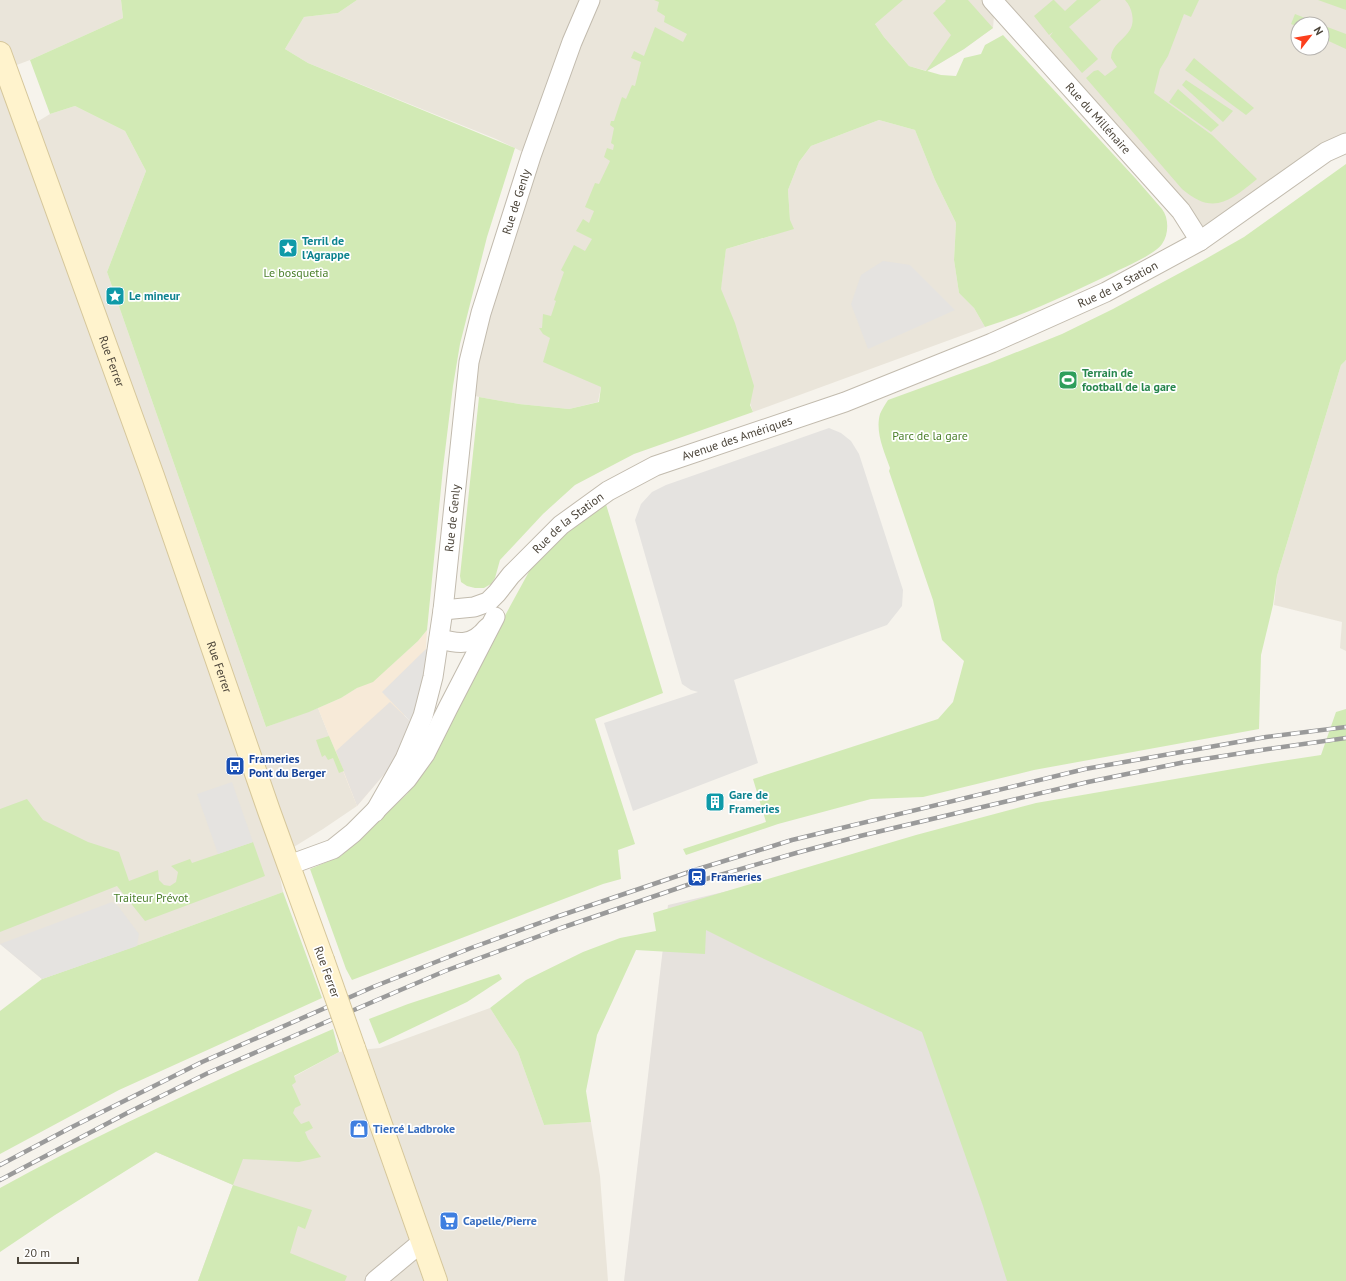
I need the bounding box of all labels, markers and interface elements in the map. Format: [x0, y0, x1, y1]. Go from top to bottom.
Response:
north arrow [1290, 16, 1330, 56]
text: N [1311, 24, 1326, 38]
street label: Rue du Millénaire [1063, 79, 1134, 157]
street label: Rue de Genly [498, 167, 533, 236]
place label: Terril de l'Agrappe [302, 233, 350, 262]
place icon: Terril de l'Agrappe [277, 237, 299, 259]
street label: Rue de la Station [1075, 257, 1160, 311]
park label: Le bosquetia [263, 265, 329, 280]
place icon: Le mineur [104, 285, 126, 307]
place label: Le mineur [129, 288, 181, 303]
street label: Rue Ferrer [96, 334, 128, 389]
place label: Terrain de football de la gare [1082, 365, 1176, 394]
sports icon: Terrain de football de la gare [1057, 369, 1079, 391]
street label: Avenue des Amériques [680, 412, 794, 463]
park label: Parc de la gare [892, 428, 968, 443]
street label: Rue de Genly [441, 483, 463, 552]
street label: Rue de la Station [529, 489, 606, 556]
street label: Rue Ferrer [204, 639, 235, 695]
place label: Frameries Pont du Berger [249, 751, 327, 780]
bus stop icon: Frameries Pont du Berger [224, 755, 246, 777]
place label: Gare de Frameries [729, 787, 780, 816]
building icon: Gare de Frameries [704, 791, 726, 813]
station icon: Frameries [686, 866, 708, 888]
place label: Frameries [711, 869, 762, 884]
park label: Traiteur Prévot [114, 890, 188, 905]
street label: Rue Ferrer [311, 944, 344, 1000]
shop icon: Tiercé Ladbroke [348, 1118, 370, 1140]
place label: Tiercé Ladbroke [373, 1121, 455, 1136]
supermarket icon: Capelle/Pierre [438, 1210, 460, 1232]
place label: Capelle/Pierre [463, 1213, 537, 1228]
scale bar [18, 1239, 78, 1265]
text: 20 m [24, 1245, 50, 1260]

